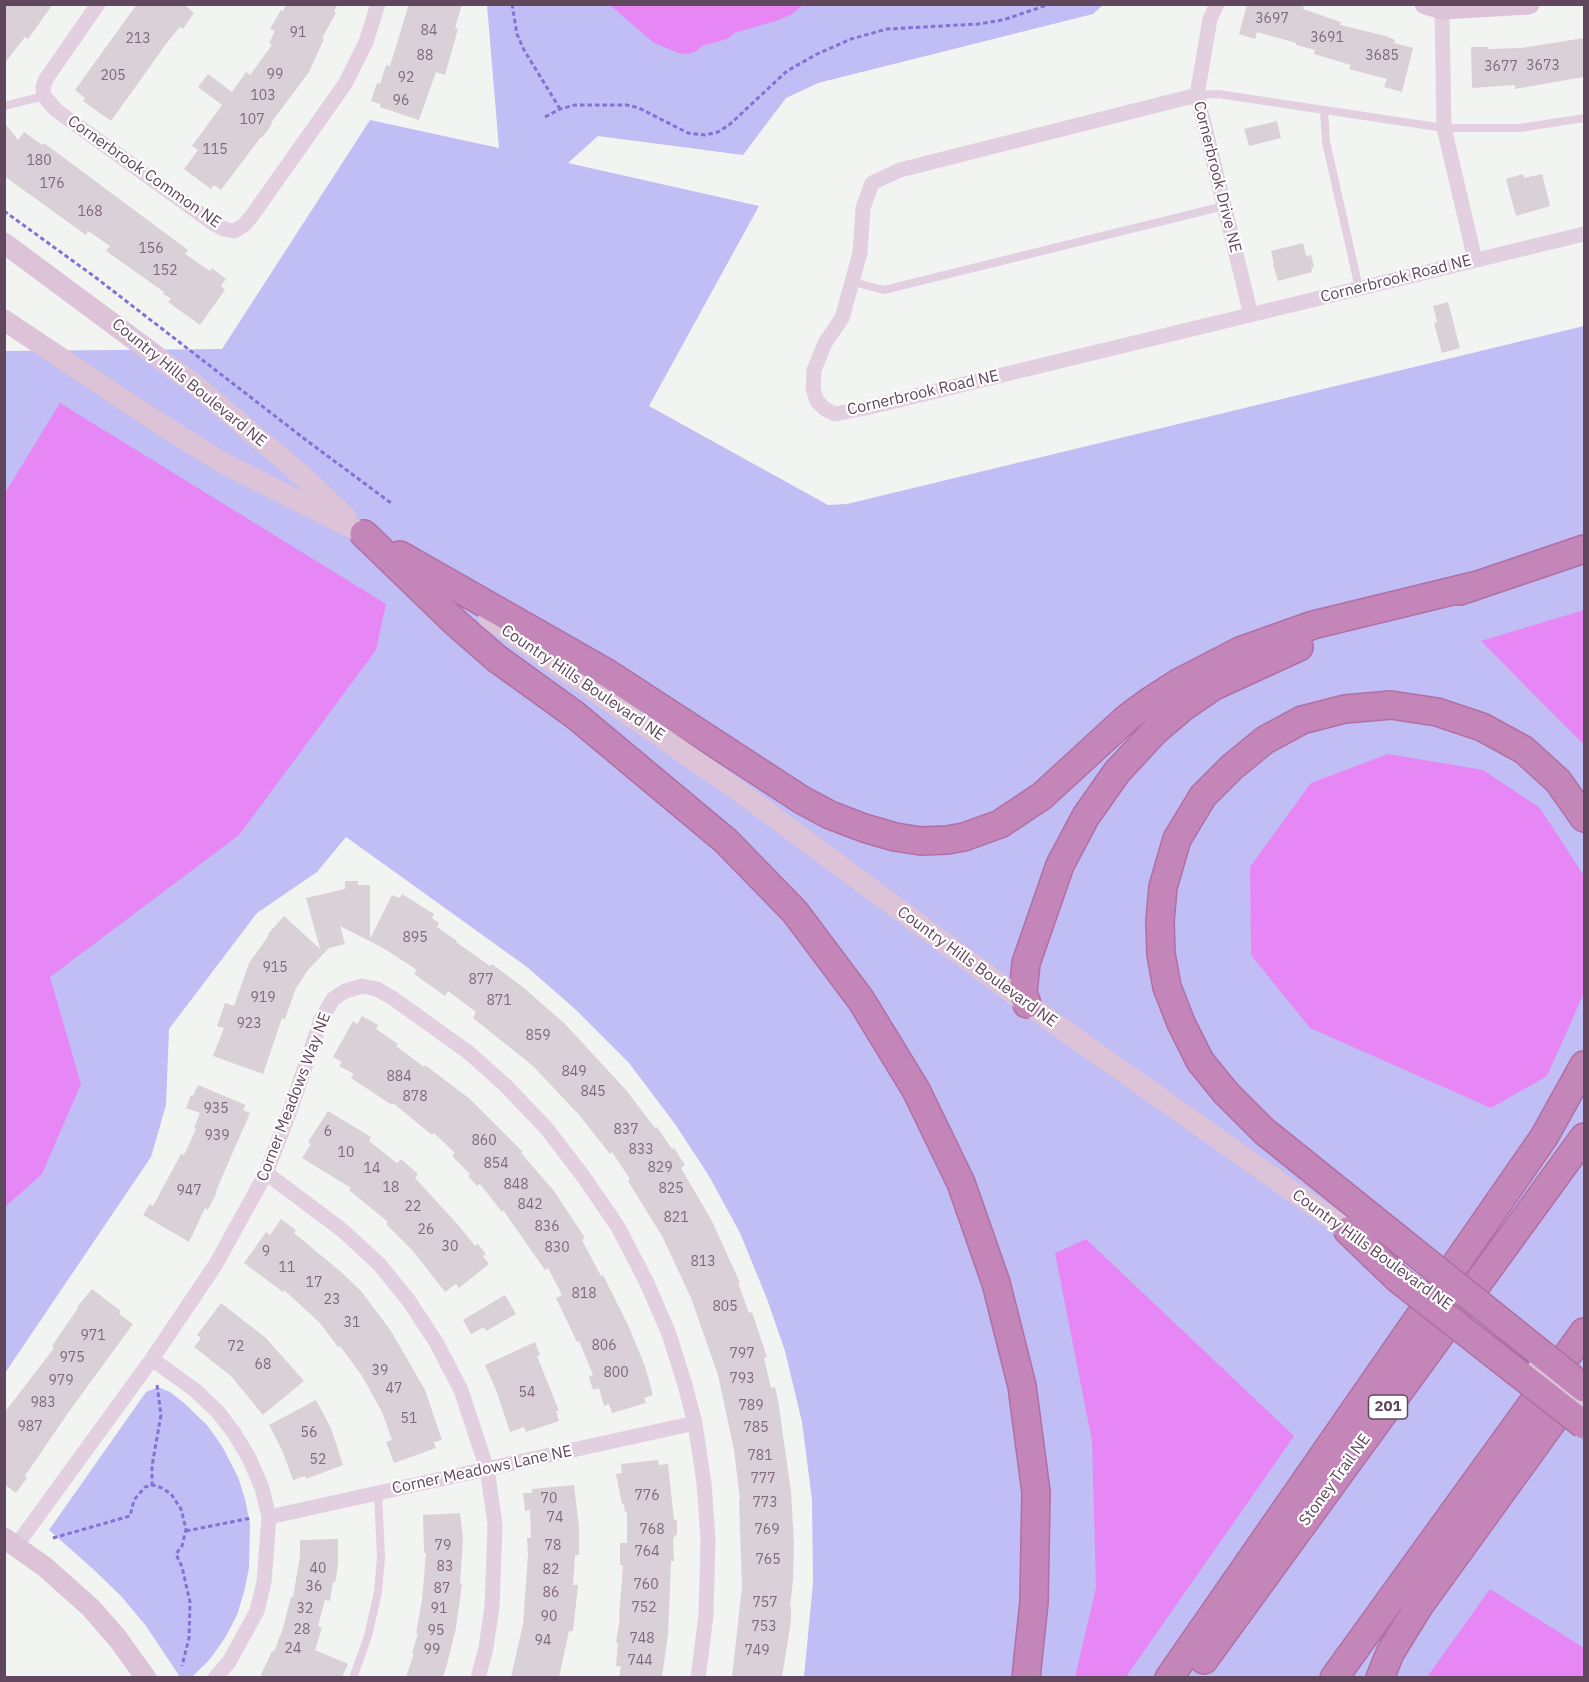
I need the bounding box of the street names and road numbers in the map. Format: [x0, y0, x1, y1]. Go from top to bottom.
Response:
street label: Cornerbrook Drive NE [1189, 99, 1245, 255]
street label: Cornerbrook Common NE [64, 112, 224, 232]
street label: Cornerbrook Road NE [1319, 251, 1473, 307]
street label: Country Hills Boulevard NE [108, 315, 270, 451]
street label: Cornerbrook Road NE [845, 366, 1001, 420]
street label: Country Hills Boulevard NE [498, 621, 668, 745]
street label: Country Hills Boulevard NE [893, 902, 1061, 1032]
street label: Corner Meadows Way NE [253, 1010, 335, 1184]
street label: Country Hills Boulevard NE [1288, 1185, 1456, 1315]
road number: 201 [1368, 1395, 1408, 1419]
street label: Stoney Trail NE [1295, 1430, 1375, 1530]
street label: Corner Meadows Lane NE [390, 1442, 574, 1498]

